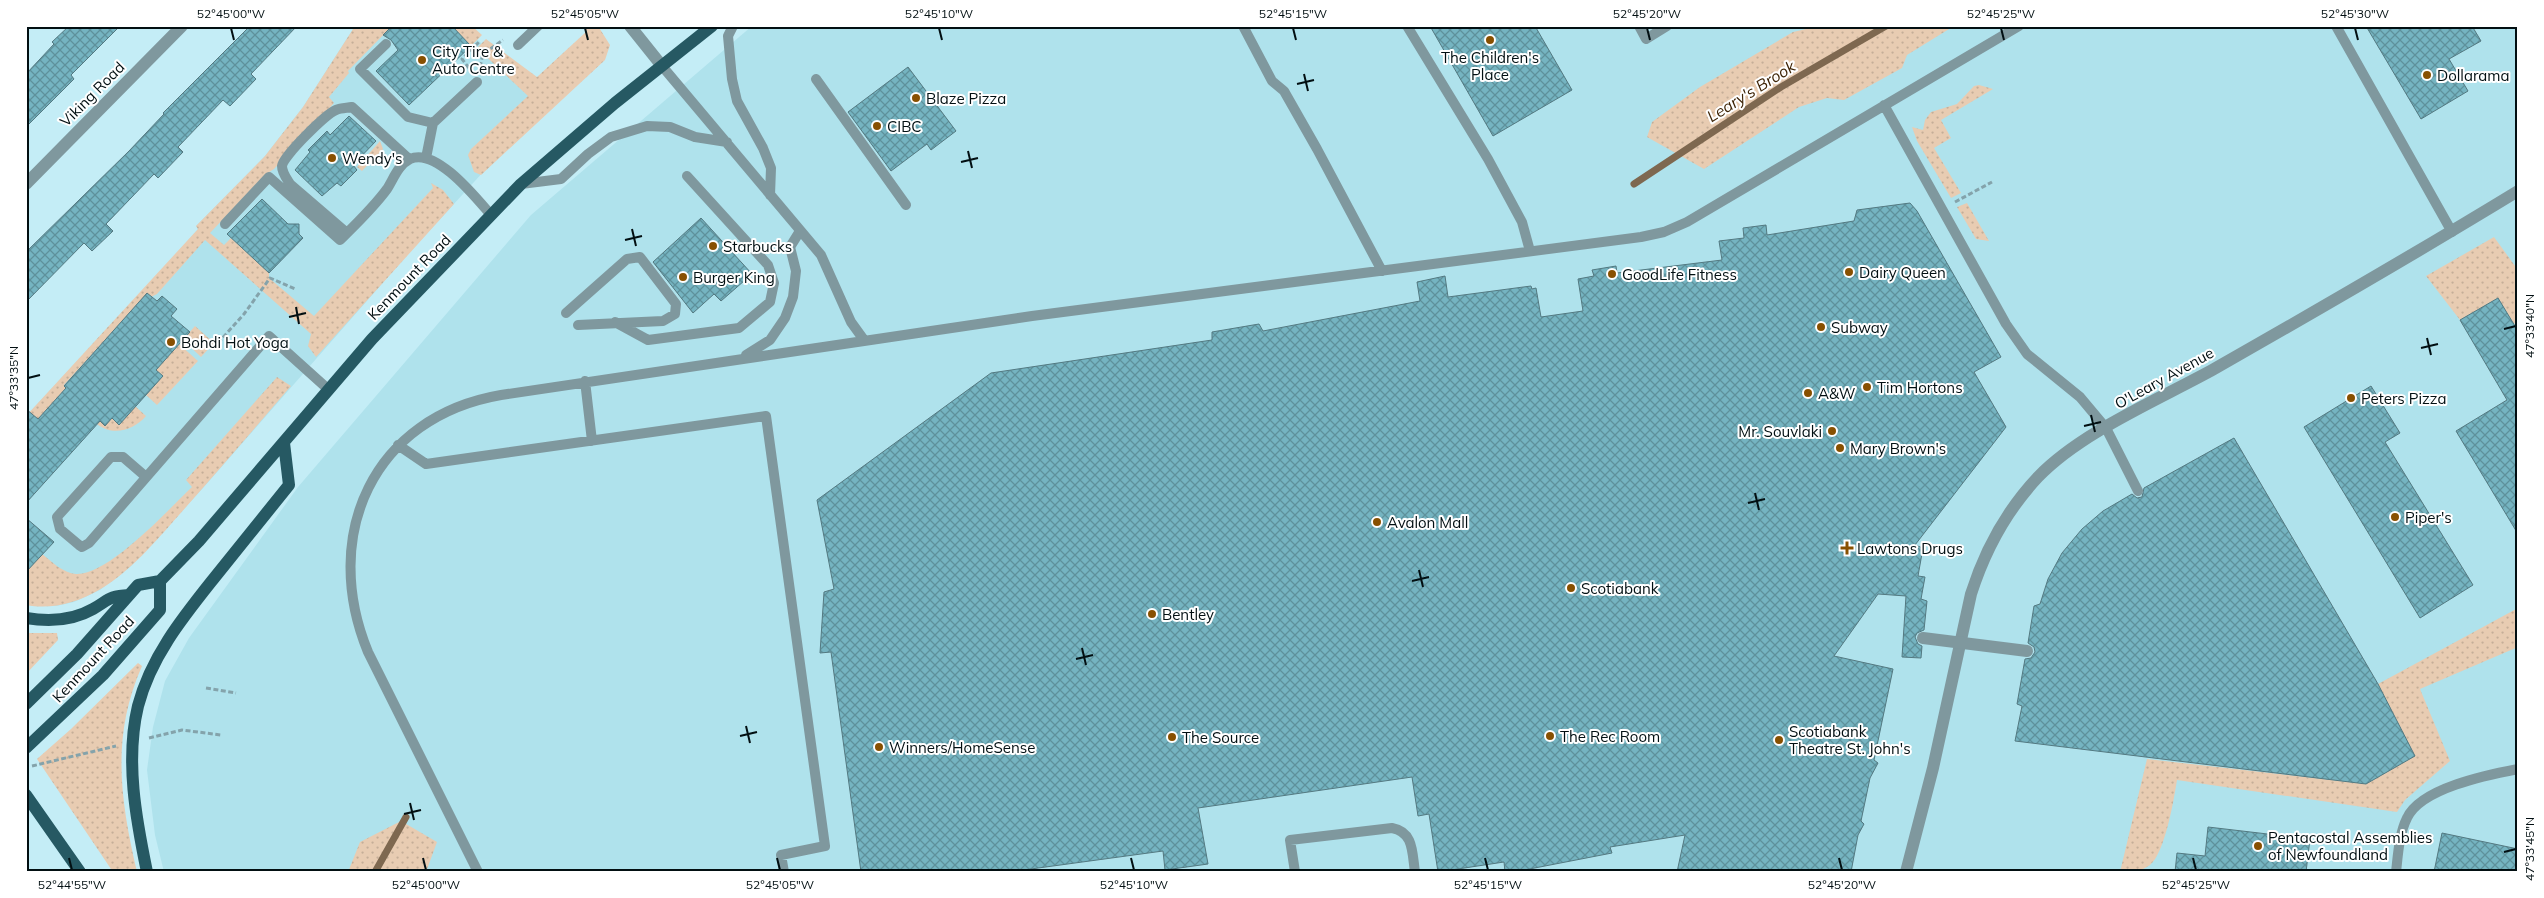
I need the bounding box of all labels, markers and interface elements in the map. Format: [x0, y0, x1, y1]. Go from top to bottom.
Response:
text: 52°45'00"W [197, 6, 265, 21]
text: 52°45'05"W [551, 6, 619, 21]
text: 52°45'10"W [905, 6, 973, 21]
text: 52°45'15"W [1259, 6, 1327, 21]
text: 52°45'20"W [1613, 6, 1681, 21]
text: 52°45'25"W [1967, 6, 2035, 21]
text: 52°45'30"W [2321, 6, 2389, 21]
marker: The Children's Place [1484, 34, 1496, 46]
place label: City Tire & Auto Centre [432, 42, 515, 78]
place label: The Children's Place [1441, 48, 1539, 84]
marker: City Tire & Auto Centre [416, 54, 428, 66]
water label: Leary's Brook [1703, 55, 1800, 126]
street label: Viking Road [56, 58, 128, 130]
place label: Dollarama [2437, 66, 2509, 85]
marker: Dollarama [2421, 69, 2433, 81]
place label: Blaze Pizza [926, 89, 1006, 108]
marker: Blaze Pizza [910, 92, 922, 104]
place label: CIBC [887, 117, 922, 136]
marker: CIBC [871, 120, 883, 132]
place label: Wendy's [342, 149, 402, 168]
marker: Wendy's [326, 152, 338, 164]
street label: Kenmount Road [363, 230, 455, 324]
place label: Starbucks [723, 237, 792, 256]
marker: Starbucks [707, 240, 719, 252]
place label: Dairy Queen [1859, 263, 1946, 282]
place label: GoodLife Fitness [1622, 265, 1737, 284]
marker: Dairy Queen [1843, 266, 1855, 278]
place label: Burger King [693, 268, 775, 287]
marker: GoodLife Fitness [1606, 268, 1618, 280]
marker: Burger King [677, 271, 689, 283]
text: 47°33'40"N [2522, 294, 2537, 358]
place label: Subway [1831, 318, 1888, 337]
marker: Subway [1815, 321, 1827, 333]
place label: Bohdi Hot Yoga [181, 333, 289, 352]
marker: Bohdi Hot Yoga [165, 336, 177, 348]
street label: O'Leary Avenue [2111, 343, 2217, 413]
text: 47°33'35"N [6, 346, 21, 410]
place label: Tim Hortons [1877, 378, 1963, 397]
marker: Tim Hortons [1861, 381, 1873, 393]
place label: A&W [1818, 384, 1856, 403]
marker: A&W [1802, 387, 1814, 399]
place label: Peters Pizza [2361, 389, 2446, 408]
marker: Peters Pizza [2345, 392, 2357, 404]
place label: Mr. Souvlaki [1738, 422, 1822, 441]
marker: Mr. Souvlaki [1826, 425, 1838, 437]
place label: Mary Brown's [1850, 439, 1946, 458]
marker: Mary Brown's [1834, 442, 1846, 454]
place label: Piper's [2405, 508, 2452, 527]
marker: Piper's [2389, 511, 2401, 523]
place label: Avalon Mall [1387, 513, 1468, 532]
marker: Avalon Mall [1371, 516, 1383, 528]
place label: Lawtons Drugs [1857, 539, 1963, 558]
marker: Lawtons Drugs [1841, 542, 1853, 554]
place label: Scotiabank [1581, 579, 1659, 598]
marker: Scotiabank [1565, 582, 1577, 594]
place label: Bentley [1162, 605, 1214, 624]
marker: Bentley [1146, 608, 1158, 620]
street label: Kenmount Road [48, 612, 138, 706]
place label: Scotiabank Theatre St. John's [1789, 722, 1911, 758]
place label: The Rec Room [1560, 727, 1660, 746]
place label: The Source [1182, 728, 1259, 747]
marker: The Rec Room [1544, 730, 1556, 742]
marker: The Source [1166, 731, 1178, 743]
marker: Scotiabank Theatre St. John's [1773, 734, 1785, 746]
place label: Winners/HomeSense [889, 738, 1035, 757]
marker: Winners/HomeSense [873, 741, 885, 753]
text: 47°33'45"N [2522, 817, 2537, 881]
place label: Pentacostal Assemblies of Newfoundland [2268, 828, 2432, 864]
marker: Pentacostal Assemblies of Newfoundland [2252, 840, 2264, 852]
text: 52°44'55"W [38, 877, 106, 892]
text: 52°45'00"W [392, 877, 460, 892]
text: 52°45'05"W [746, 877, 814, 892]
text: 52°45'10"W [1100, 877, 1168, 892]
text: 52°45'15"W [1454, 877, 1522, 892]
text: 52°45'20"W [1808, 877, 1876, 892]
text: 52°45'25"W [2162, 877, 2230, 892]

